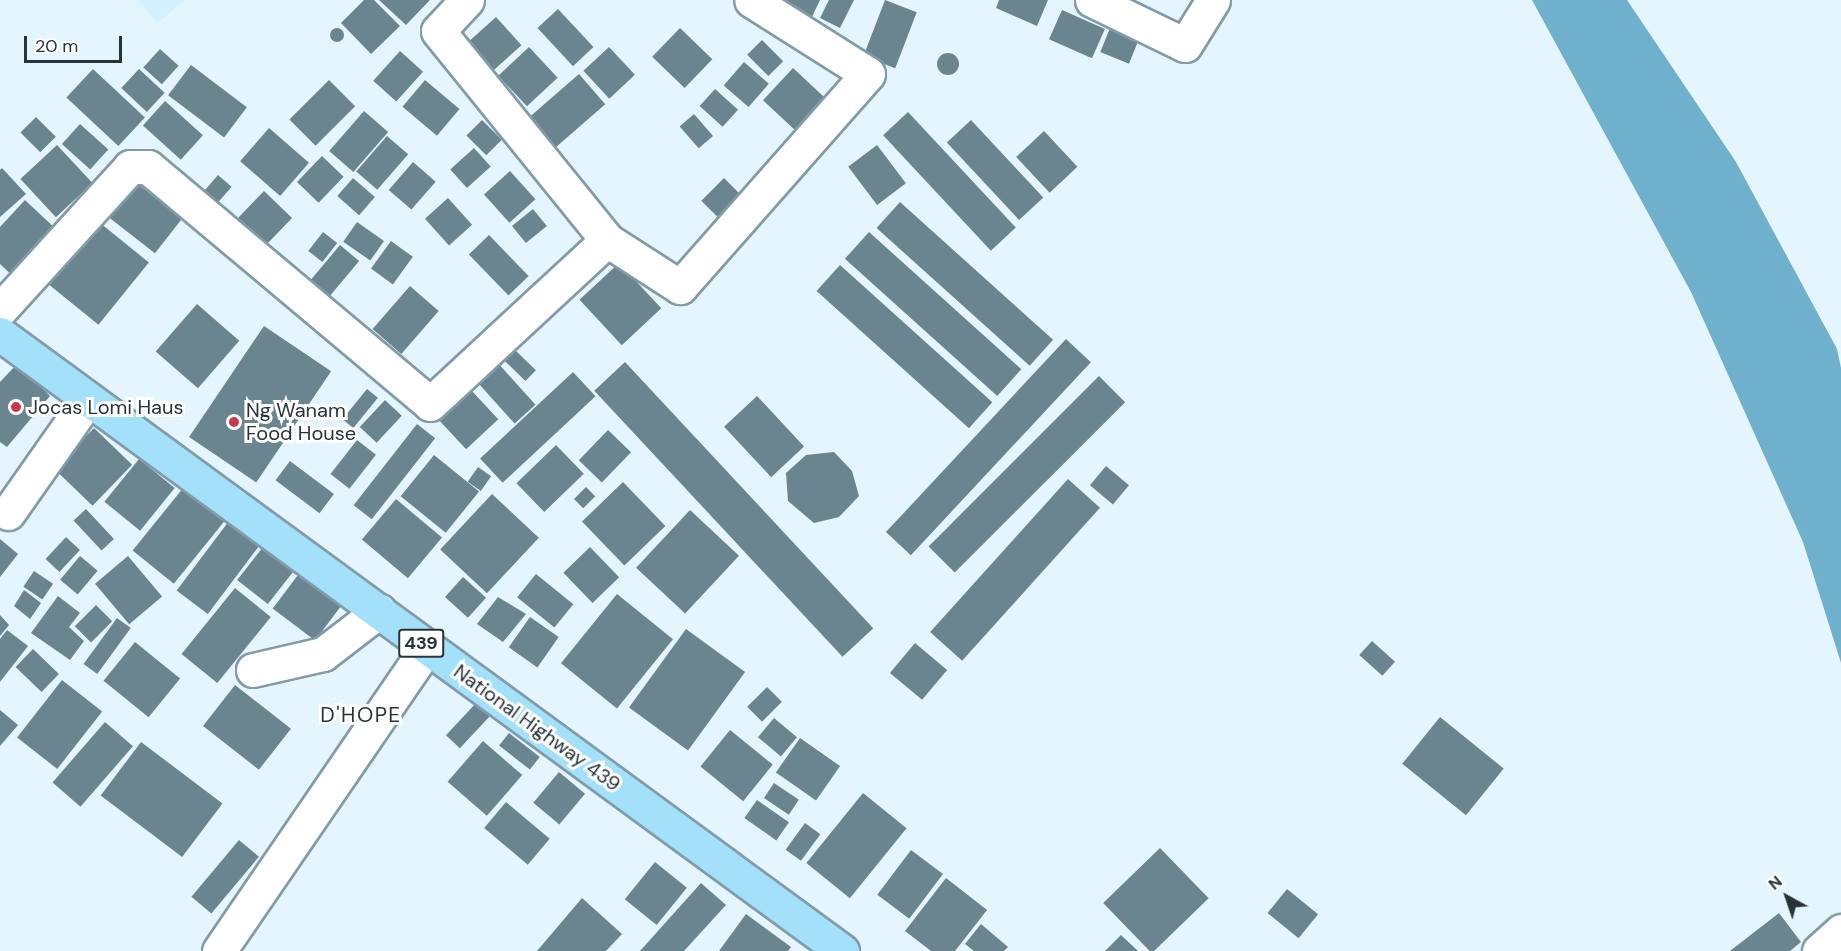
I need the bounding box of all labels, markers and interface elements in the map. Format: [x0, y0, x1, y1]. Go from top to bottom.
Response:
scale bar [27, 24, 124, 62]
text: 20 m [35, 34, 78, 58]
place label: Jocas Lomi Haus [28, 395, 183, 419]
place label: Ng Wanam Food House [246, 398, 356, 445]
marker: Jocas Lomi Haus [9, 400, 23, 414]
marker: Ng Wanam Food House [227, 415, 241, 429]
road number: 439 [397, 628, 445, 658]
street label: National Highway 439 [449, 660, 625, 796]
district label: D'HOPE [320, 702, 402, 728]
north arrow [1757, 867, 1817, 927]
text: N [1764, 871, 1786, 895]

